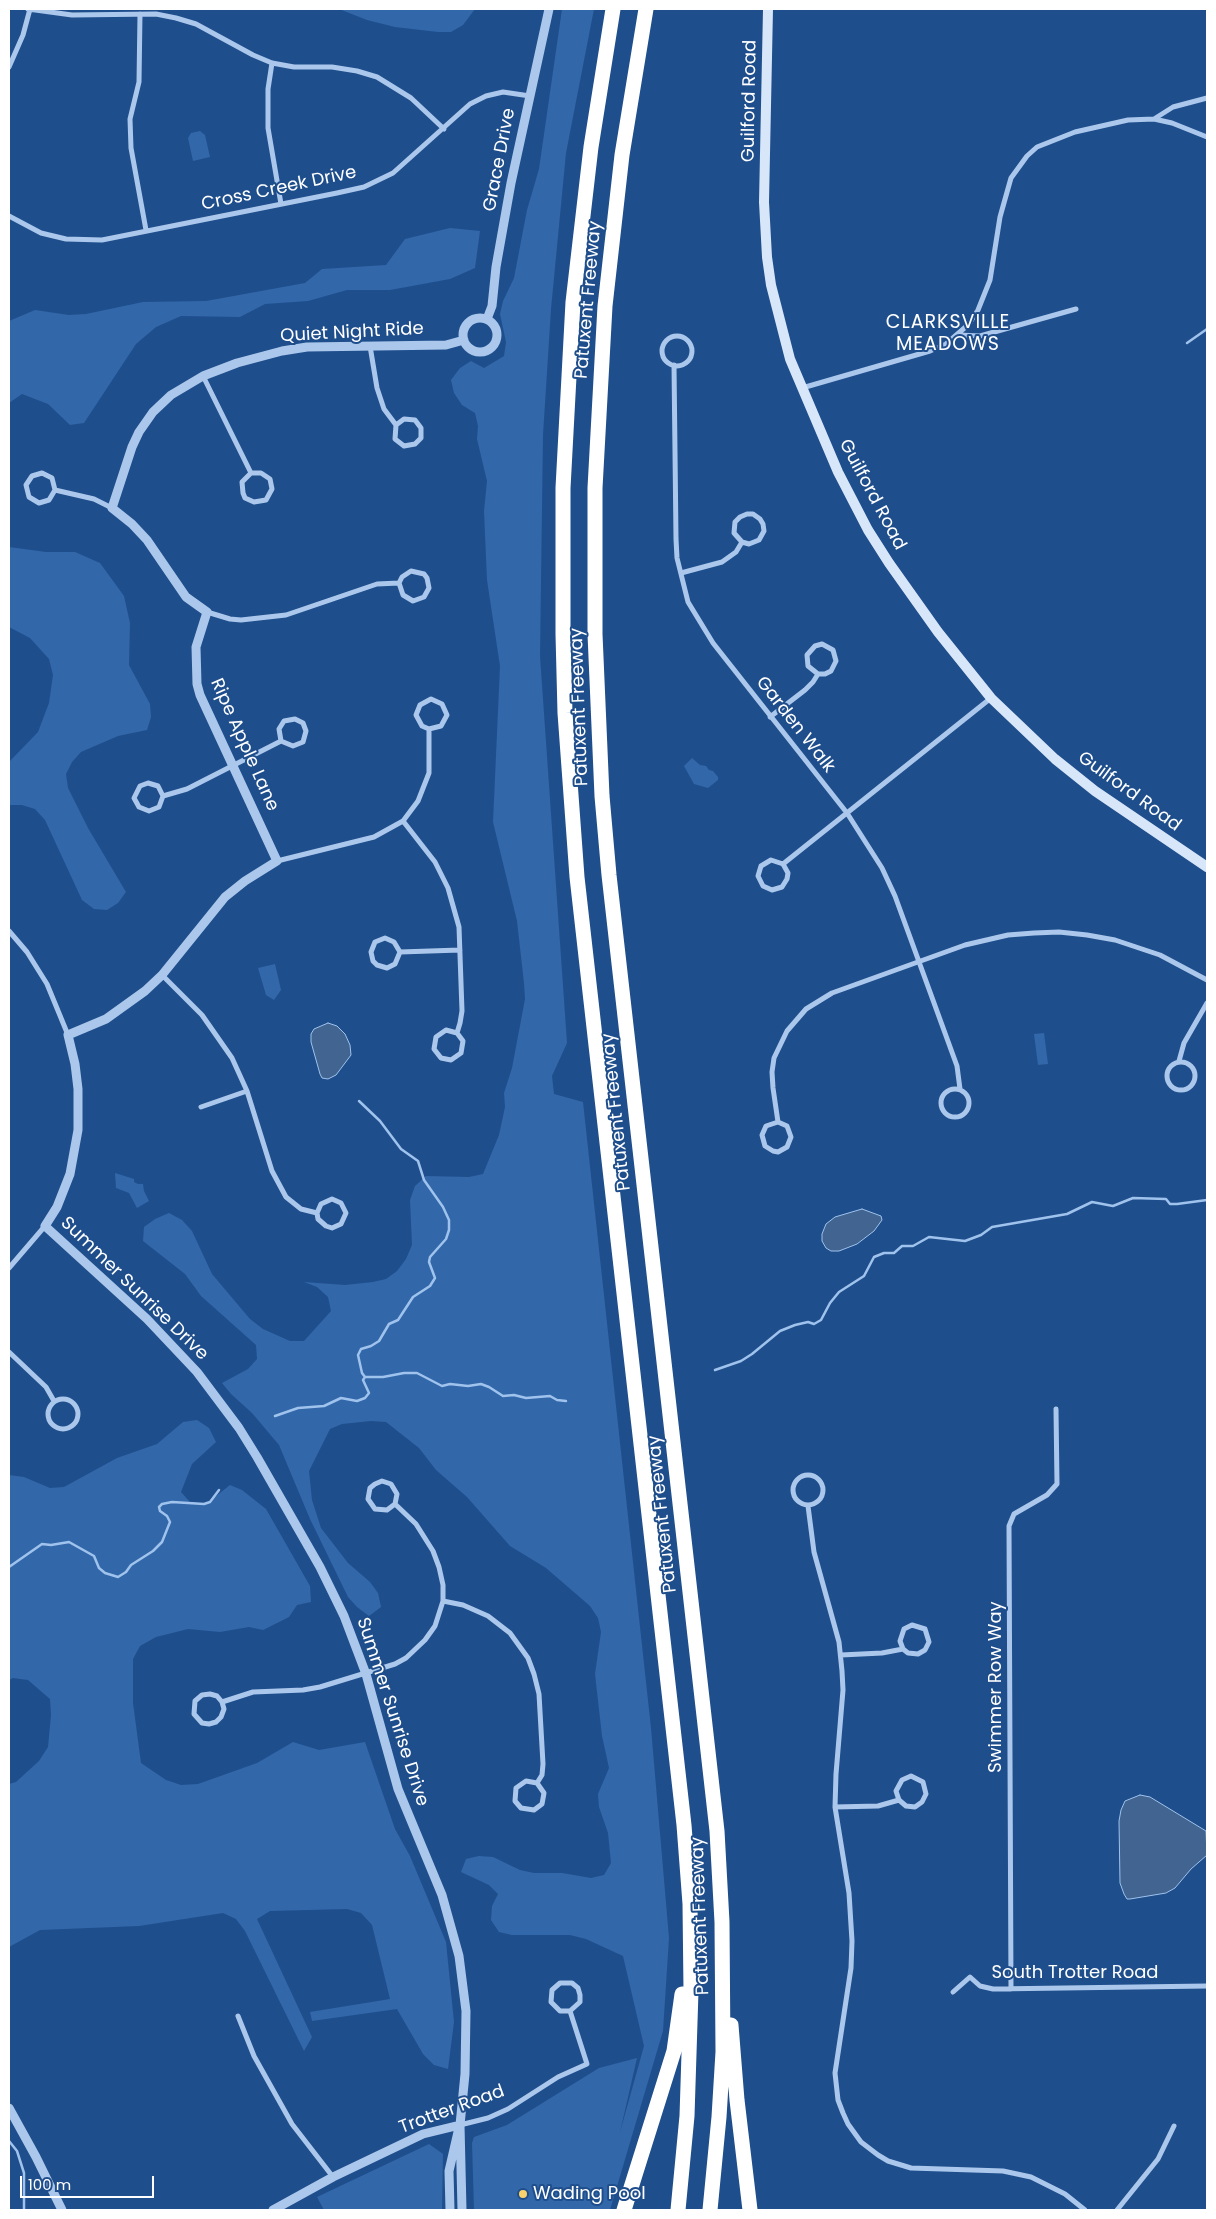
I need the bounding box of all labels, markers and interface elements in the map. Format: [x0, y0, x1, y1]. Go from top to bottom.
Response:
street label: Guilford Road [738, 40, 762, 162]
street label: Grace Drive [479, 106, 521, 214]
street label: Cross Creek Drive [200, 162, 358, 216]
street label: Patuxent Freeway [571, 220, 607, 380]
district label: CLARKSVILLE MEADOWS [884, 312, 1012, 356]
street label: Quiet Night Ride [280, 318, 424, 348]
street label: Guilford Road [834, 436, 910, 554]
street label: Patuxent Freeway [566, 627, 594, 787]
street label: Garden Walk [751, 673, 839, 777]
street label: Ripe Apple Lane [205, 675, 283, 815]
street label: Guilford Road [1073, 747, 1185, 837]
street label: Patuxent Freeway [598, 1032, 636, 1192]
street label: Summer Sunrise Drive [56, 1213, 212, 1365]
street label: Patuxent Freeway [644, 1434, 682, 1594]
street label: Swimmer Row Way [985, 1601, 1007, 1773]
street label: Summer Sunrise Drive [351, 1615, 433, 1809]
street label: Patuxent Freeway [687, 1836, 715, 1996]
street label: South Trotter Road [991, 1962, 1159, 1984]
street label: Trotter Road [396, 2081, 508, 2139]
scale bar [22, 2166, 156, 2198]
text: 100 m [28, 2174, 71, 2195]
place label: Wading Pool [533, 2183, 646, 2205]
marker: Wading Pool [517, 2188, 529, 2200]

